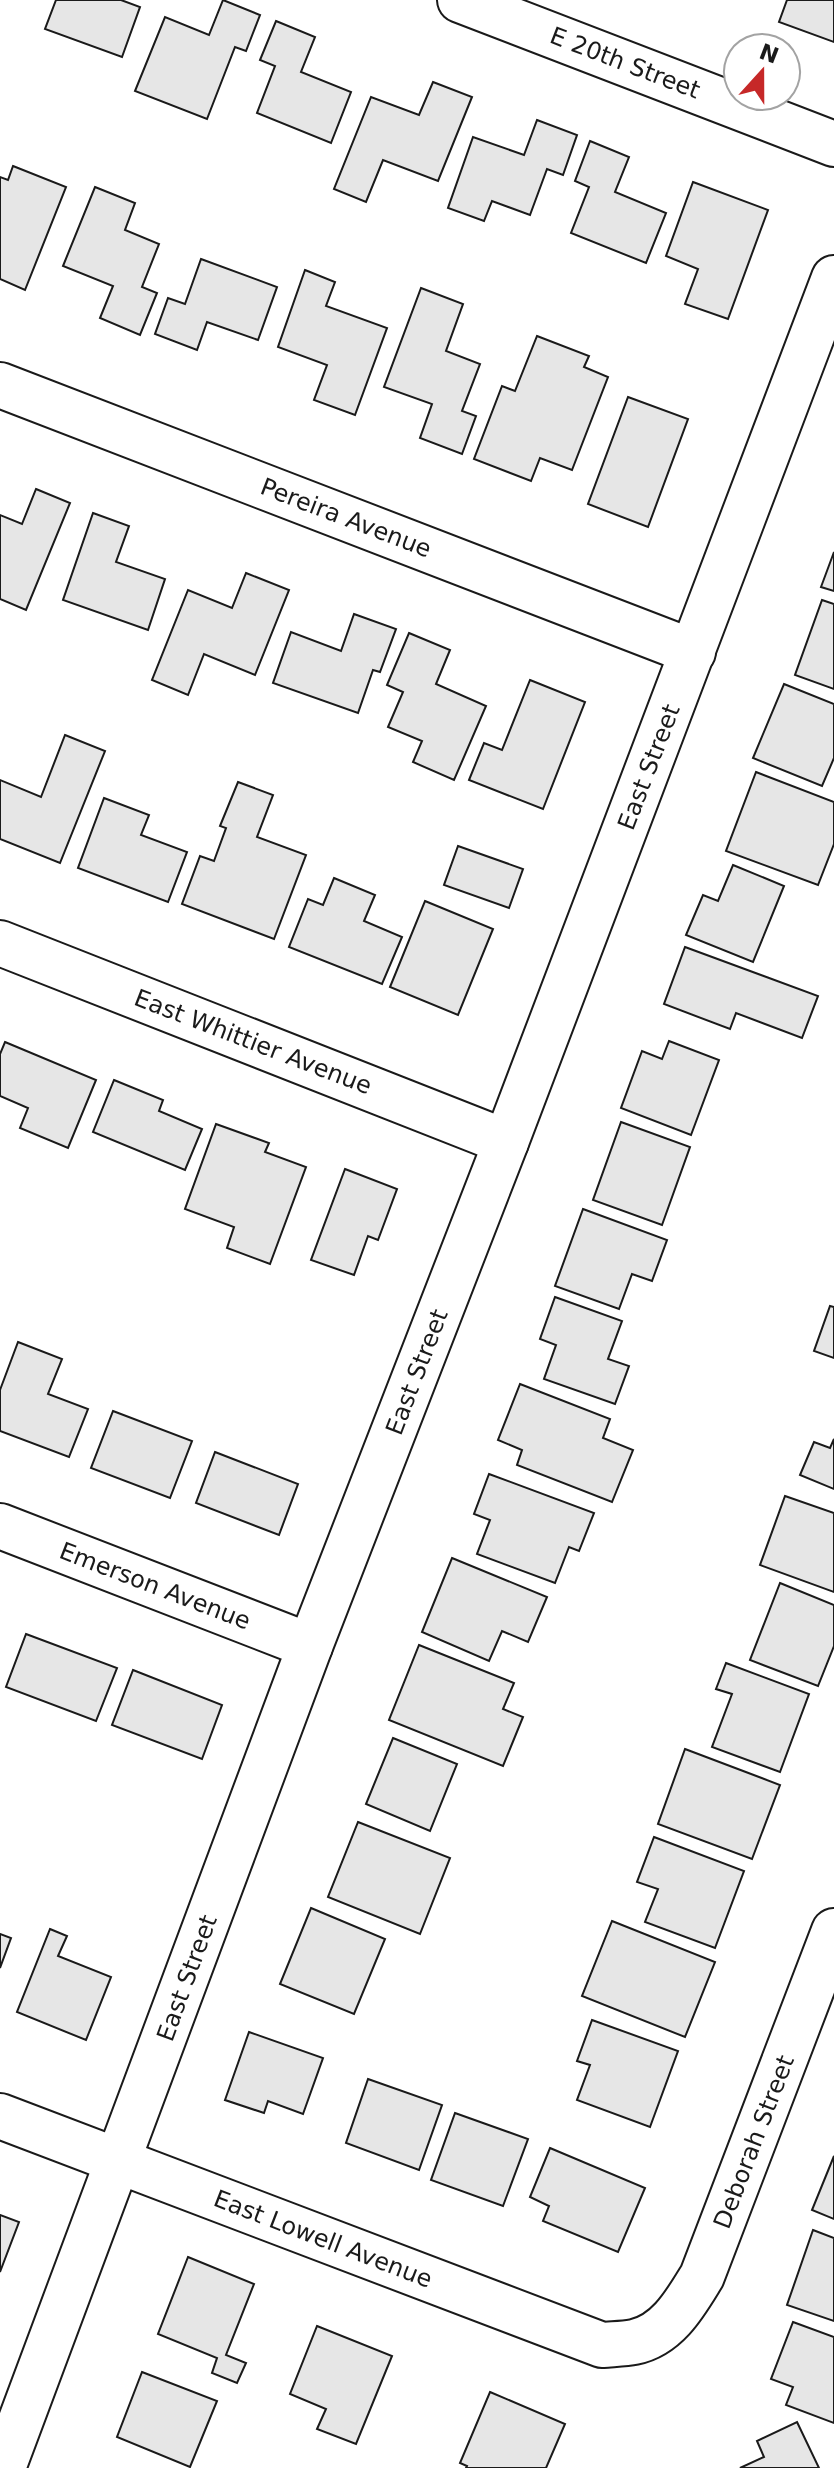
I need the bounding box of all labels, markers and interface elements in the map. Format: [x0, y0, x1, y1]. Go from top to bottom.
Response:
street label: E 20th Street [546, 22, 704, 104]
north arrow [722, 32, 802, 112]
text: N [756, 39, 782, 69]
street label: Pereira Avenue [257, 473, 435, 563]
street label: East Street [612, 700, 686, 834]
street label: East Whittier Avenue [130, 984, 376, 1100]
street label: East Street [380, 1305, 454, 1439]
street label: Emerson Avenue [56, 1537, 254, 1635]
street label: East Street [151, 1911, 223, 2045]
street label: Deborah Street [708, 2051, 800, 2233]
street label: East Lowell Avenue [210, 2184, 436, 2294]

